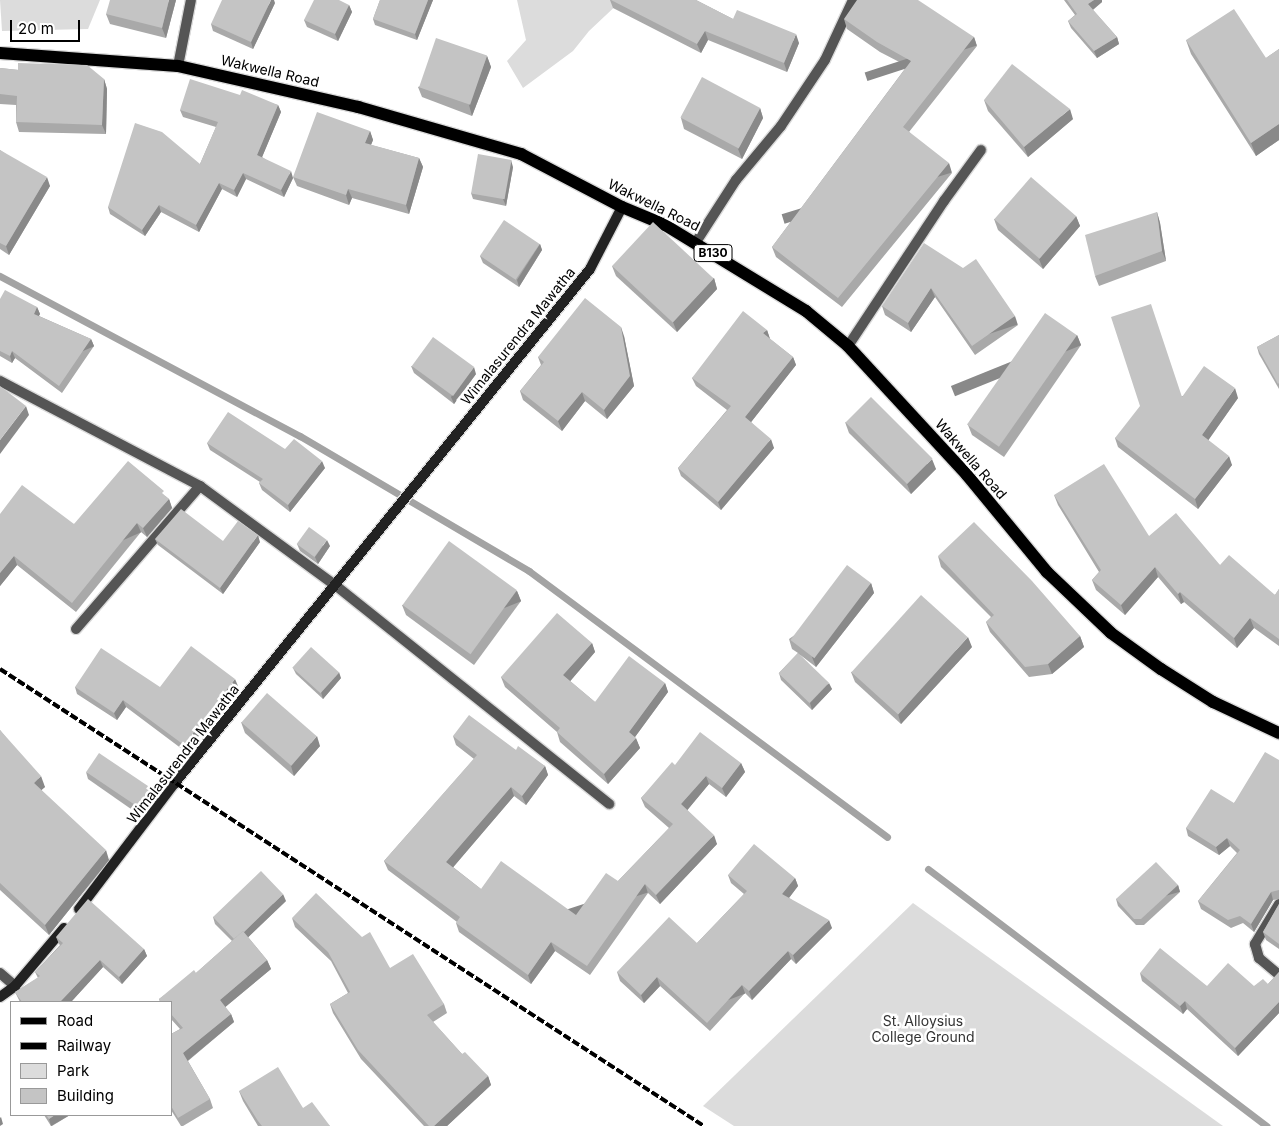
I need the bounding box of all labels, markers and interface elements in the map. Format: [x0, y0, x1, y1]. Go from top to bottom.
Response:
scale bar [12, 10, 82, 42]
text: 20 m [18, 19, 54, 38]
street label: Wakwella Road [219, 52, 321, 90]
street label: Wakwella Road [605, 175, 703, 235]
road number: B130 [693, 244, 733, 262]
street label: Wimalasurendra Mawatha [457, 264, 579, 408]
street label: Wakwella Road [932, 416, 1010, 502]
street label: Wimalasurendra Mawatha [123, 681, 243, 827]
legend [10, 1001, 172, 1116]
text: Road [57, 1011, 93, 1030]
park label: St. Alloysius College Ground [871, 1013, 975, 1046]
text: Railway [57, 1036, 111, 1055]
text: Park [57, 1061, 89, 1080]
text: Building [57, 1086, 114, 1105]

